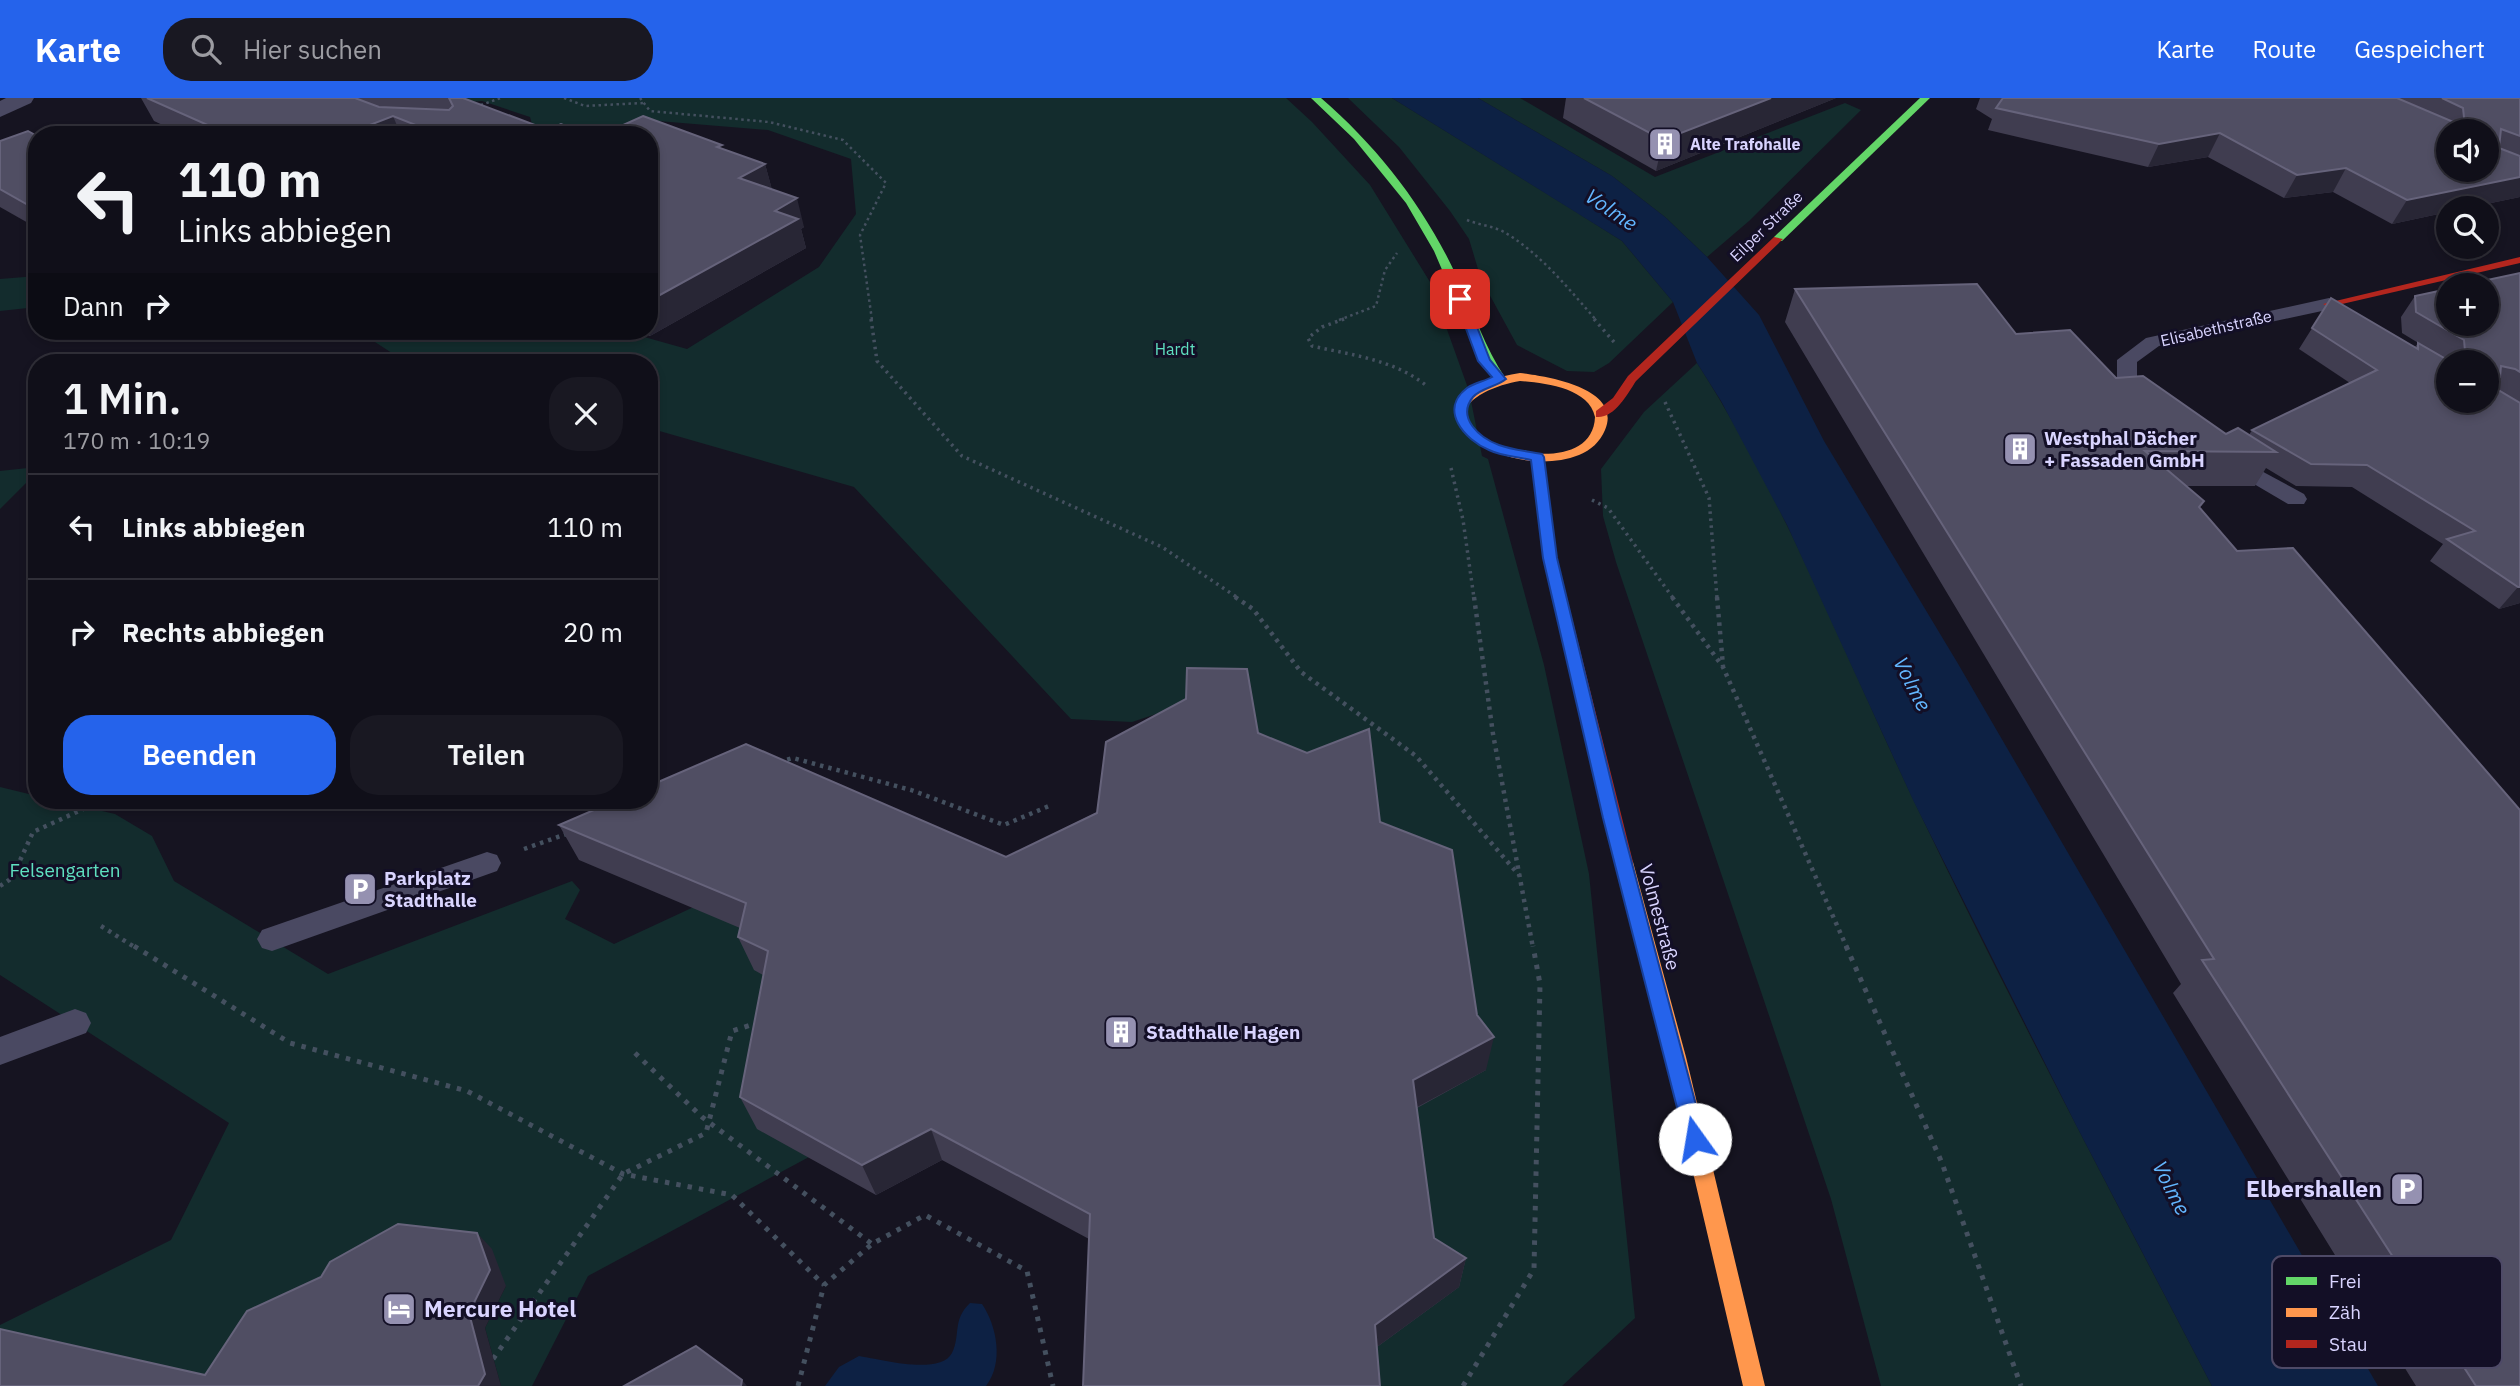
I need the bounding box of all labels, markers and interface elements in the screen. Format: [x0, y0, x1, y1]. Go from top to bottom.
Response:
search box [163, 18, 653, 81]
text: Karte [35, 28, 121, 71]
icon: search [187, 30, 225, 68]
text: Hier suchen [243, 32, 382, 66]
text: Karte [2156, 33, 2215, 65]
text: Route [2253, 33, 2316, 65]
text: Gespeichert [2354, 33, 2485, 65]
map controls [2436, 119, 2499, 413]
button: sound [2436, 119, 2499, 182]
building icon: Alte Trafohalle [1646, 125, 1684, 163]
place label: Alte Trafohalle [1690, 134, 1800, 154]
text: 110 m [178, 147, 322, 210]
icon: left [63, 154, 154, 245]
water label: Volme [1580, 181, 1643, 237]
street label: Eilper Straße [1725, 186, 1807, 266]
button: search [2436, 196, 2499, 259]
text: Links abbiegen [178, 209, 392, 251]
pin [1430, 269, 1490, 329]
button: + [2436, 273, 2499, 336]
icon: arrive [1441, 280, 1479, 318]
icon: right [138, 287, 176, 325]
text: Dann [63, 289, 124, 323]
street label: Elisabethstraße [2158, 305, 2274, 351]
park label: Hardt [1155, 339, 1195, 359]
button: − [2436, 350, 2499, 413]
text: 1 Min. [63, 371, 181, 426]
button: close [549, 377, 623, 451]
text: 170 m · 10:19 [63, 425, 210, 455]
place label: Westphal Dächer + Fassaden GmbH [2044, 426, 2205, 472]
building icon: Westphal Dächer + Fassaden GmbH [2001, 430, 2039, 468]
icon: left [63, 508, 101, 546]
text: Links abbiegen [122, 510, 305, 544]
text: 110 m [547, 510, 623, 544]
icon: right [63, 613, 101, 651]
text: Rechts abbiegen [122, 615, 325, 649]
text: 20 m [563, 615, 623, 649]
water label: Volme [1887, 652, 1939, 716]
button: Beenden [63, 715, 336, 795]
button: Teilen [350, 715, 623, 795]
park label: Felsengarten [9, 858, 121, 882]
street label: Volmestraße [1634, 861, 1686, 973]
place label: Parkplatz Stadthalle [384, 866, 477, 912]
parking icon: Parkplatz Stadthalle [341, 870, 379, 908]
building icon: Stadthalle Hagen [1102, 1013, 1140, 1051]
place label: Stadthalle Hagen [1146, 1020, 1300, 1044]
position arrow [1658, 1102, 1732, 1176]
water label: Volme [2146, 1156, 2198, 1220]
parking icon: Elbershallen [2388, 1170, 2426, 1208]
place label: Elbershallen [2246, 1173, 2382, 1203]
legend [2272, 1256, 2502, 1368]
text: Frei [2329, 1269, 2361, 1293]
hotel icon: Mercure Hotel [380, 1290, 418, 1328]
place label: Mercure Hotel [424, 1293, 576, 1323]
text: Zäh [2329, 1300, 2361, 1324]
text: Stau [2329, 1332, 2368, 1356]

